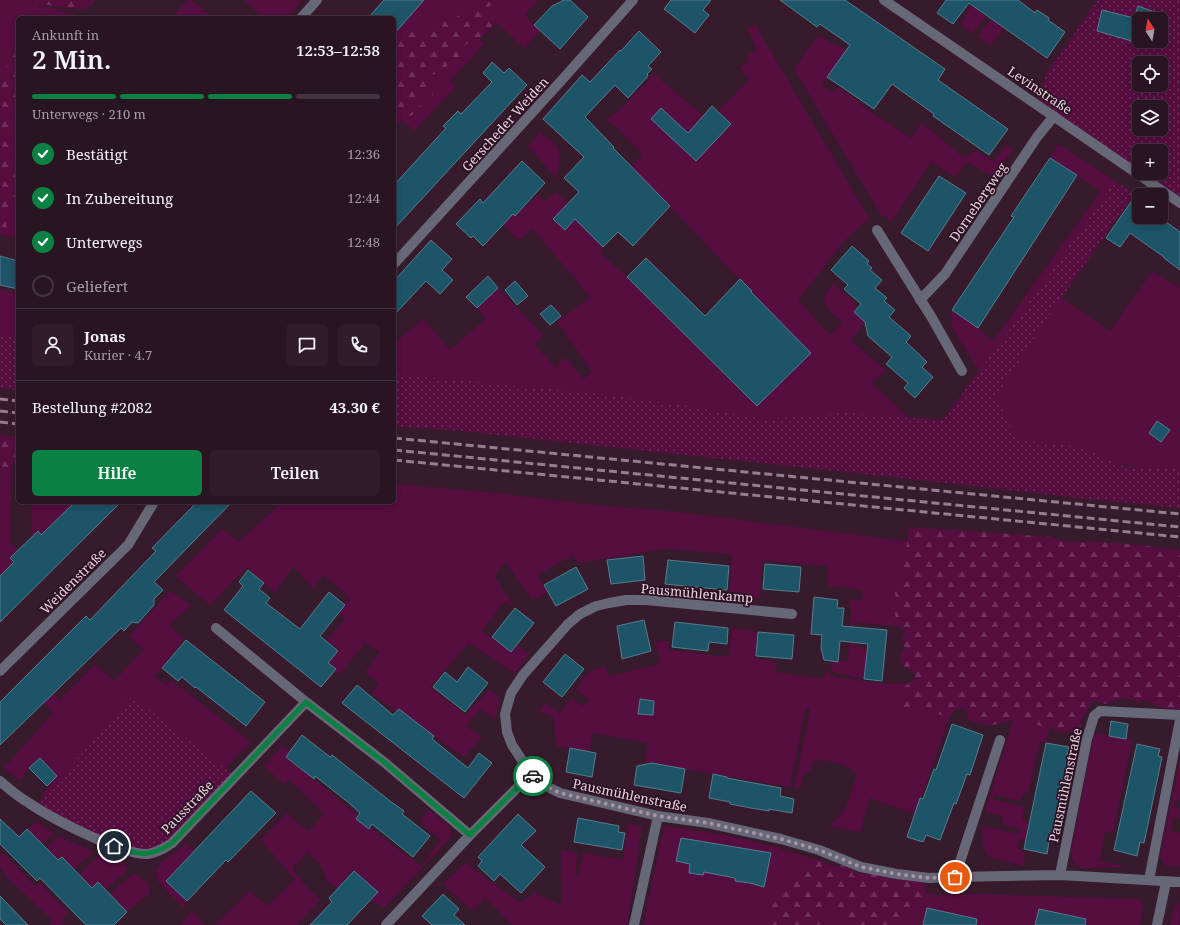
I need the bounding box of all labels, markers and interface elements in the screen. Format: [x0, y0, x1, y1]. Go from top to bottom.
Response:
north arrow [1132, 12, 1168, 48]
map controls [1132, 12, 1168, 224]
text: Ankunft in [32, 26, 99, 44]
text: 12:53–12:58 [296, 40, 380, 60]
text: 2 Min. [32, 41, 111, 77]
button: locate [1132, 56, 1168, 92]
street label: Levinstraße [1004, 62, 1076, 118]
street label: Gerscheder Weiden [458, 72, 553, 175]
button: layers [1132, 100, 1168, 136]
text: Unterwegs · 210 m [32, 105, 146, 123]
icon: check [32, 143, 54, 165]
text: Bestätigt [66, 144, 128, 164]
button: + [1132, 144, 1168, 180]
text: 12:36 [347, 145, 380, 163]
street label: Dornebergweg [945, 159, 1011, 245]
icon: check [32, 187, 54, 209]
text: In Zubereitung [66, 188, 173, 208]
button: − [1132, 188, 1168, 224]
text: 12:44 [347, 189, 380, 207]
icon: check [32, 231, 54, 253]
text: Unterwegs [66, 232, 143, 252]
text: 12:48 [347, 233, 380, 251]
text: Geliefert [66, 276, 128, 296]
button: person [32, 324, 74, 366]
button: chat [286, 324, 328, 366]
button: phone [338, 324, 380, 366]
text: Jonas [84, 326, 125, 346]
text: Kurier · 4.7 [84, 346, 152, 364]
text: Bestellung #2082 [32, 397, 152, 417]
text: 43.30 € [329, 397, 380, 417]
button: Hilfe [32, 450, 202, 496]
button: Teilen [210, 450, 380, 496]
street label: Weidenstraße [36, 544, 110, 618]
street label: Pausmühlenkamp [640, 579, 754, 607]
street label: Pausmühlenstraße [1044, 726, 1086, 844]
courier [513, 756, 553, 796]
icon: car [522, 765, 544, 787]
street label: Pausmühlenstraße [571, 774, 689, 816]
street label: Pausstraße [157, 776, 217, 838]
pin [97, 829, 131, 863]
icon: home [103, 835, 125, 857]
pin [938, 860, 972, 894]
icon: bag [944, 866, 966, 888]

